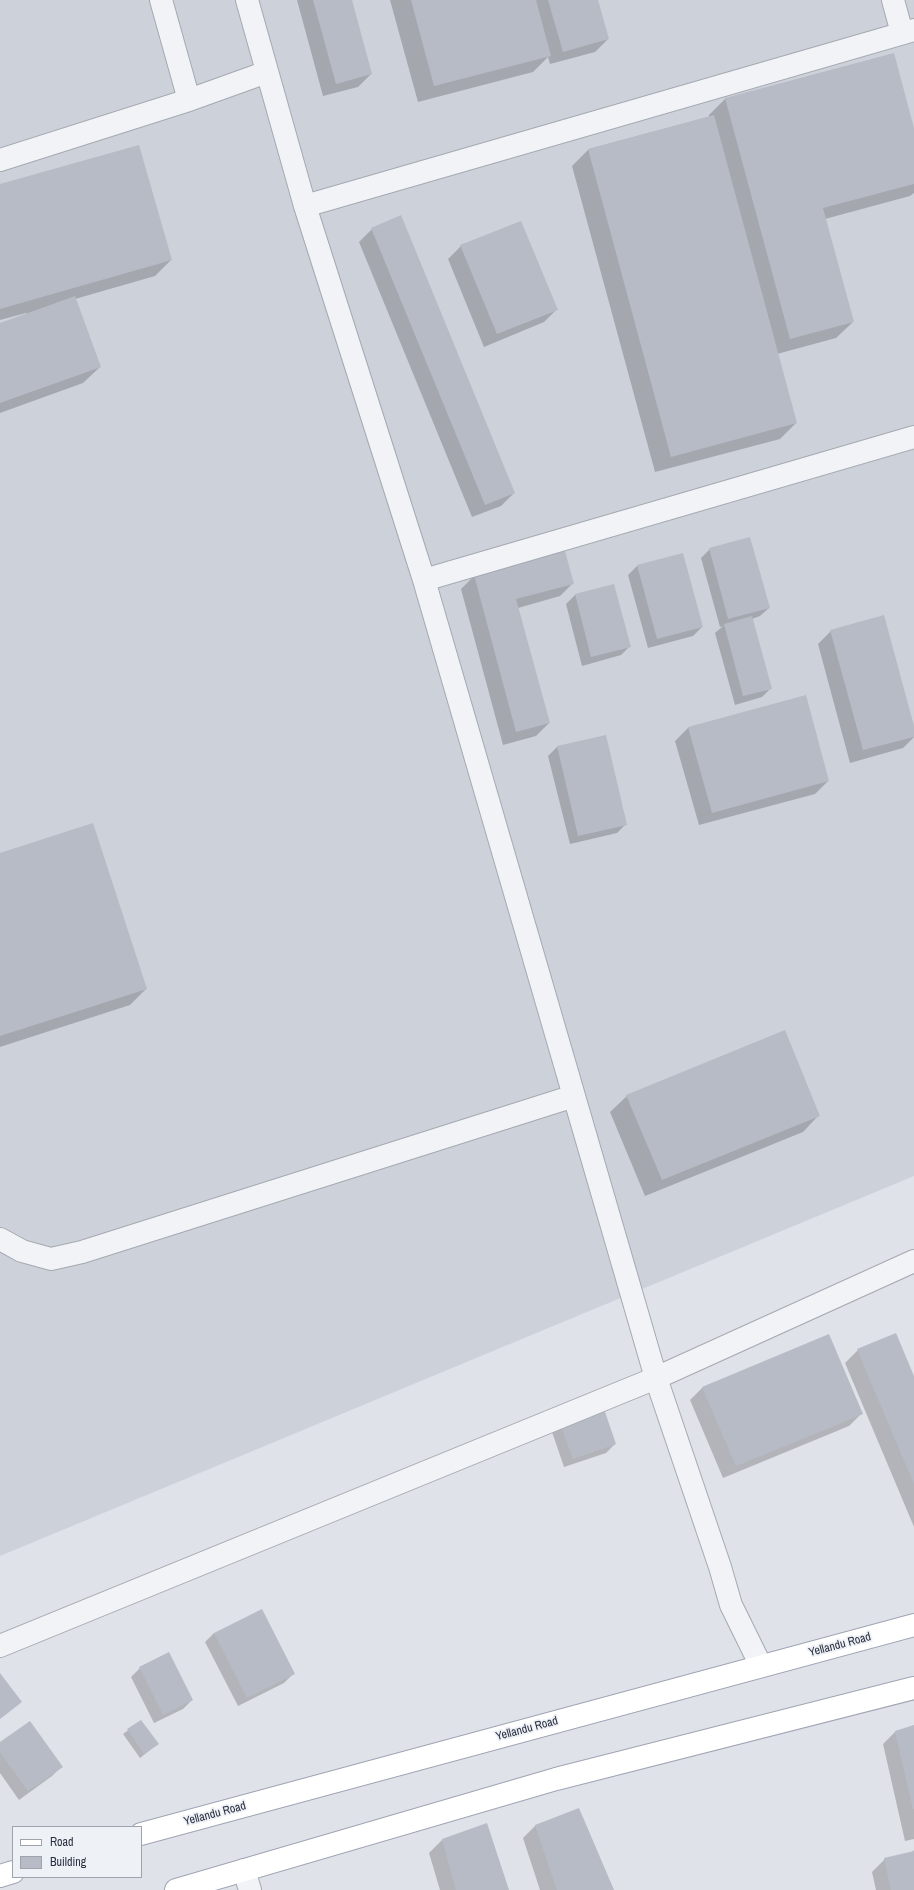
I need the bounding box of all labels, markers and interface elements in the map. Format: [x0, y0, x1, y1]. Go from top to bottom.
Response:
street label: Yellandu Road [807, 1630, 873, 1660]
street label: Yellandu Road [494, 1714, 560, 1744]
street label: Yellandu Road [182, 1799, 248, 1829]
legend [12, 1826, 142, 1878]
text: Road [50, 1834, 74, 1850]
text: Building [50, 1854, 86, 1870]

